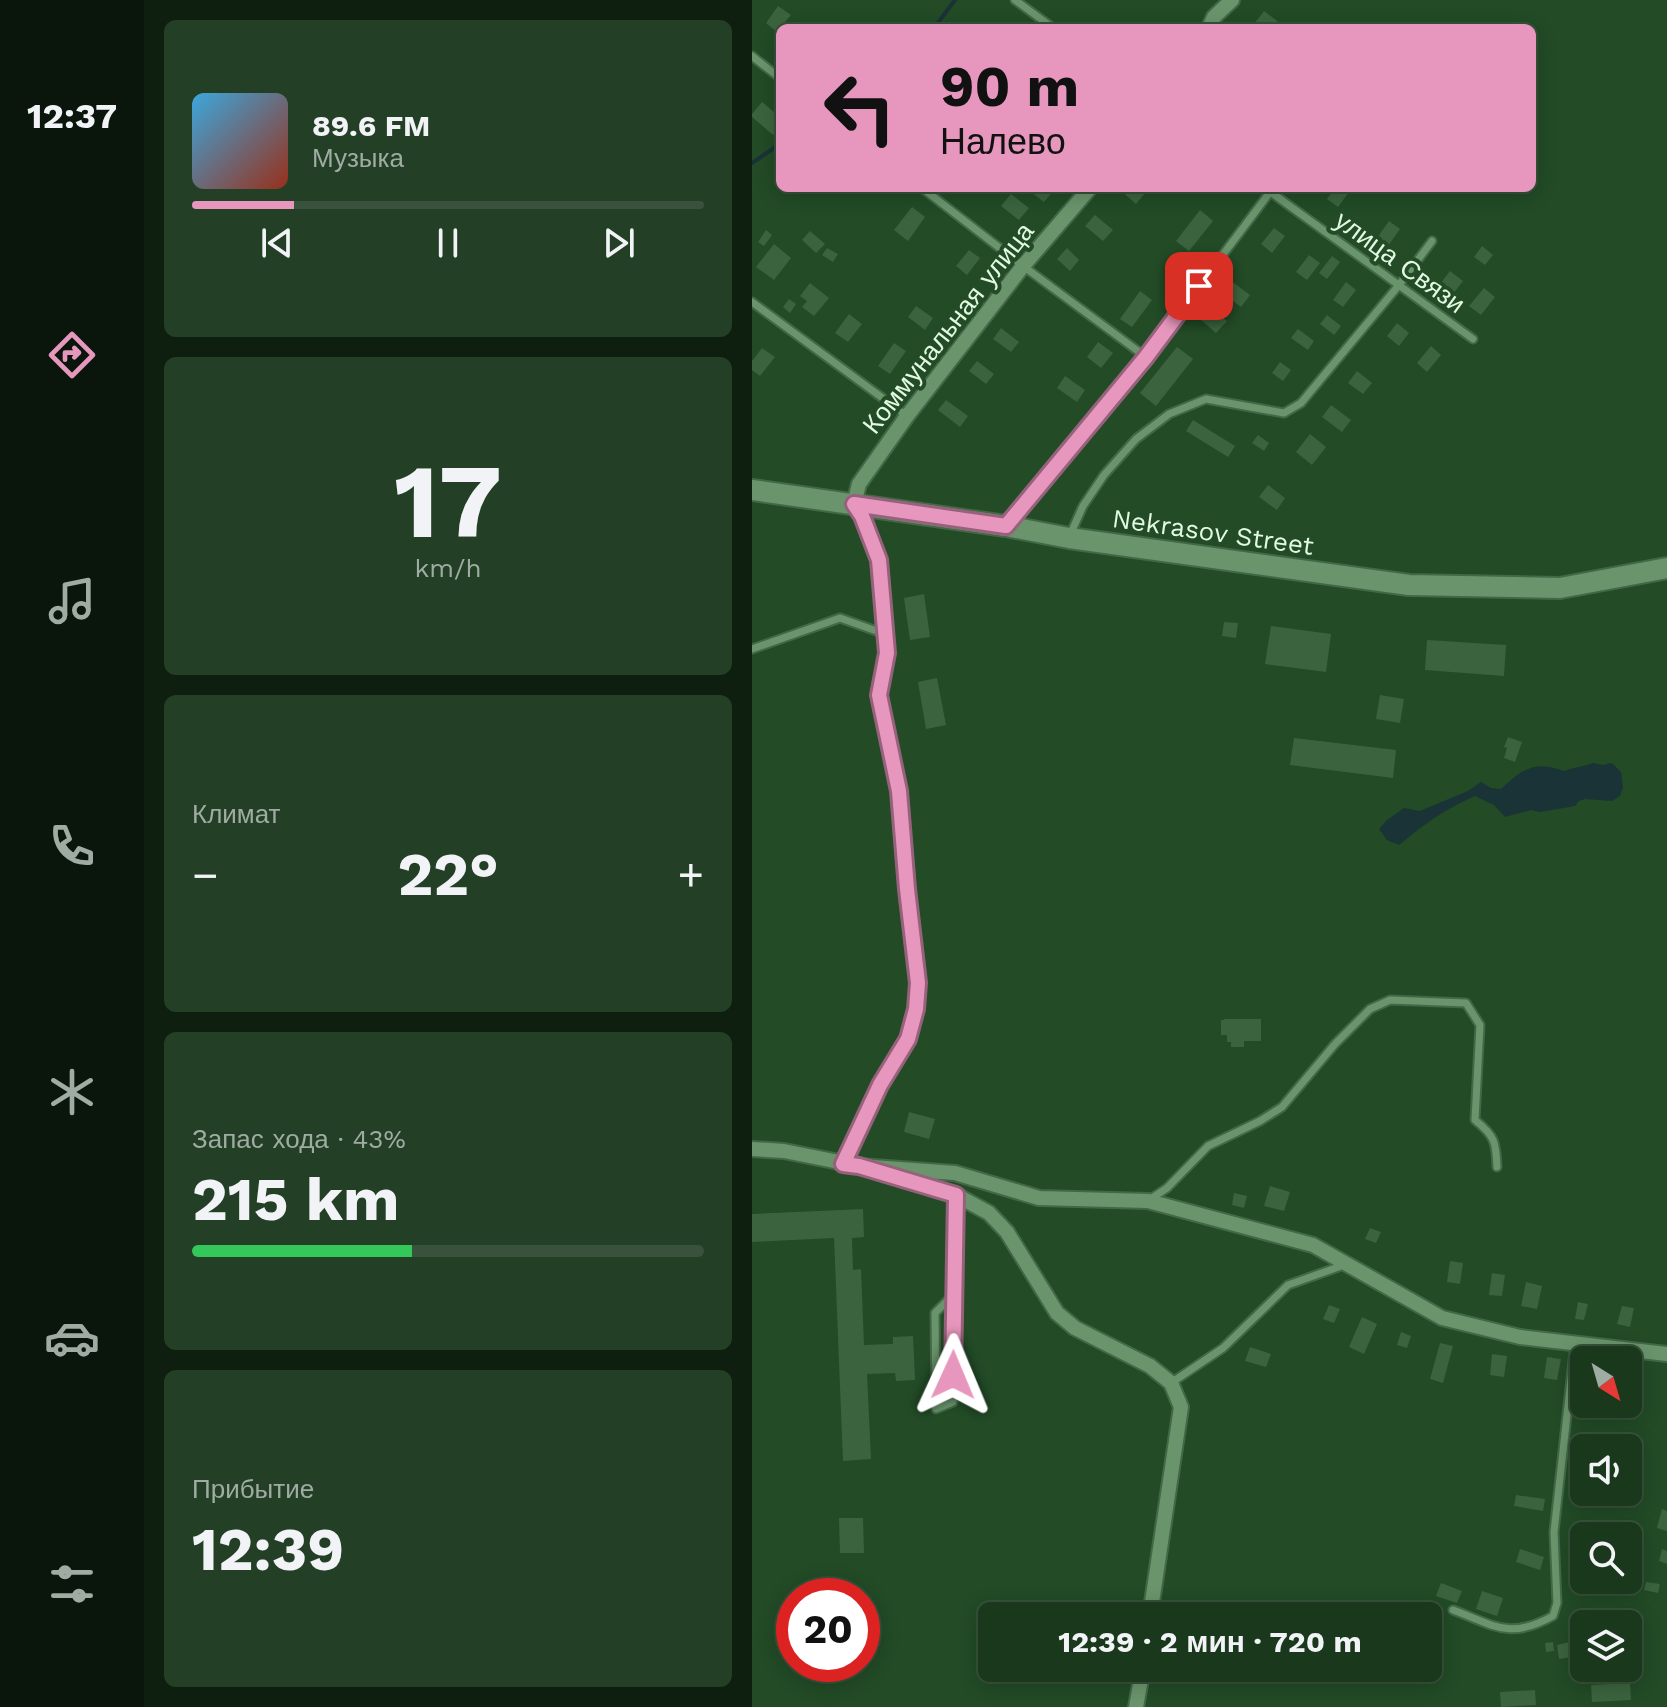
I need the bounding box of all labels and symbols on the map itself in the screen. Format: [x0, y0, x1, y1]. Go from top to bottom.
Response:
street label: улица Связи [1329, 205, 1471, 319]
street label: Коммунальная улица [856, 216, 1040, 439]
pin [1165, 252, 1233, 320]
street label: Nekrasov Street [1110, 503, 1316, 561]
position arrow [911, 1333, 995, 1417]
north arrow [1570, 1346, 1642, 1418]
speed limit sign: 20 [776, 1578, 880, 1682]

